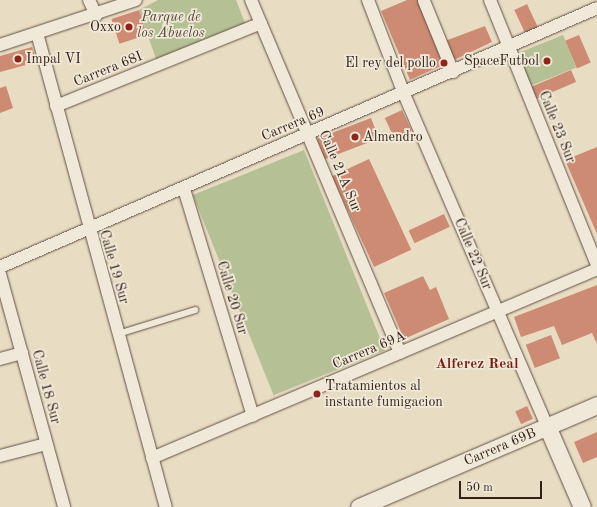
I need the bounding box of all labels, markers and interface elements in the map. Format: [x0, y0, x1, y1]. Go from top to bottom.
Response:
park label: Parque de los Abuelos [137, 9, 205, 42]
place label: Oxxo [90, 19, 121, 35]
marker: Oxxo [124, 22, 134, 32]
street label: Carrera 68I [71, 48, 145, 90]
place label: Impal VI [26, 51, 81, 67]
place label: SpaceFutbol [464, 53, 539, 69]
marker: Impal VI [13, 54, 23, 64]
place label: El rey del pollo [345, 55, 436, 71]
marker: SpaceFutbol [542, 56, 552, 66]
marker: El rey del pollo [439, 58, 449, 68]
street label: Calle 23 Sur [535, 88, 579, 166]
street label: Carrera 69 [259, 103, 327, 145]
street label: Calle 21A Sur [315, 128, 365, 214]
place label: Almendro [363, 129, 423, 145]
marker: Almendro [350, 132, 360, 142]
street label: Calle 22 Sur [450, 216, 496, 292]
street label: Calle 19 Sur [95, 228, 133, 306]
street label: Calle 20 Sur [213, 259, 251, 337]
street label: Carrera 69A [330, 327, 408, 373]
street label: Calle 18 Sur [28, 348, 64, 426]
district label: Alferez Real [435, 356, 519, 374]
place label: Tratamientos al instante fumigacion [325, 378, 443, 410]
marker: Tratamientos al instante fumigacion [312, 389, 322, 399]
street label: Carrera 69B [461, 424, 539, 470]
scale bar [461, 473, 544, 499]
text: 50 m [466, 482, 493, 494]

